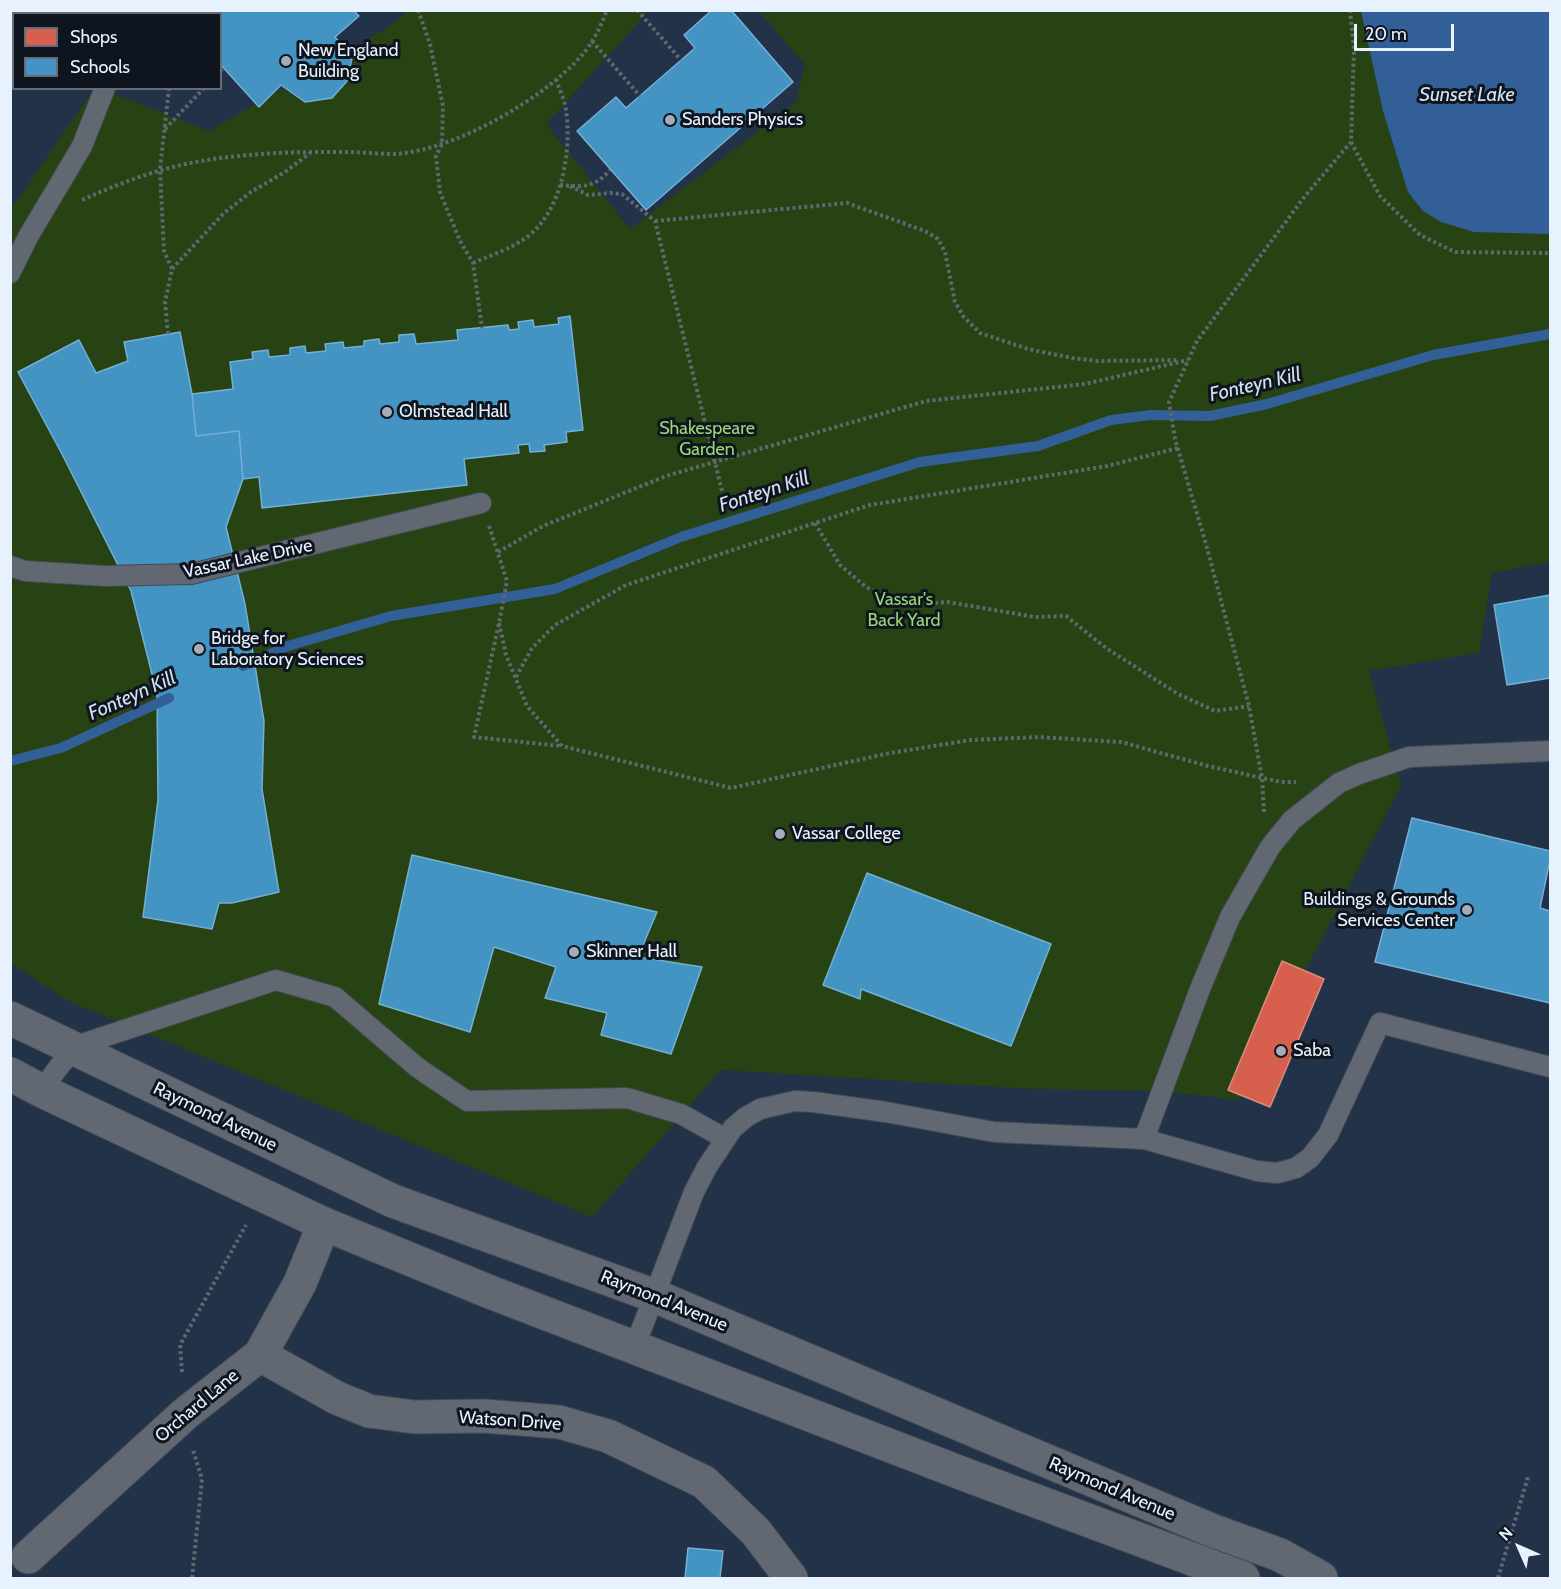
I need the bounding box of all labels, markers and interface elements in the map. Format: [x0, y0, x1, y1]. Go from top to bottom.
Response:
legend [12, 12, 222, 90]
scale bar [1357, 12, 1458, 50]
text: 20 m [1365, 23, 1407, 45]
text: Shops [70, 26, 118, 48]
place label: New England Building [298, 40, 399, 82]
marker: New England Building [279, 54, 293, 68]
text: Schools [70, 56, 130, 78]
water label: Sunset Lake [1419, 83, 1515, 107]
place label: Sanders Physics [682, 109, 803, 131]
marker: Sanders Physics [663, 113, 677, 127]
water label: Fonteyn Kill [1207, 363, 1303, 407]
place label: Olmstead Hall [399, 401, 508, 423]
marker: Olmstead Hall [380, 405, 394, 419]
park label: Shakespeare Garden [659, 418, 755, 460]
water label: Fonteyn Kill [716, 466, 812, 518]
street label: Vassar Lake Drive [182, 535, 314, 583]
park label: Vassar's Back Yard [868, 589, 940, 632]
place label: Bridge for Laboratory Sciences [211, 628, 364, 670]
marker: Bridge for Laboratory Sciences [192, 642, 206, 656]
water label: Fonteyn Kill [85, 666, 179, 726]
place label: Vassar College [792, 823, 901, 845]
marker: Vassar College [773, 827, 787, 841]
place label: Buildings & Grounds Services Center [1303, 889, 1455, 932]
marker: Buildings & Grounds Services Center [1460, 903, 1474, 917]
place label: Skinner Hall [586, 941, 677, 963]
marker: Skinner Hall [567, 945, 581, 959]
place label: Saba [1293, 1040, 1331, 1062]
marker: Saba [1274, 1044, 1288, 1058]
street label: Raymond Avenue [150, 1078, 280, 1156]
street label: Raymond Avenue [597, 1266, 731, 1336]
street label: Orchard Lane [151, 1365, 243, 1447]
street label: Watson Drive [458, 1407, 562, 1435]
street label: Raymond Avenue [1046, 1453, 1178, 1525]
north arrow [1489, 1517, 1549, 1577]
text: N [1495, 1523, 1517, 1545]

